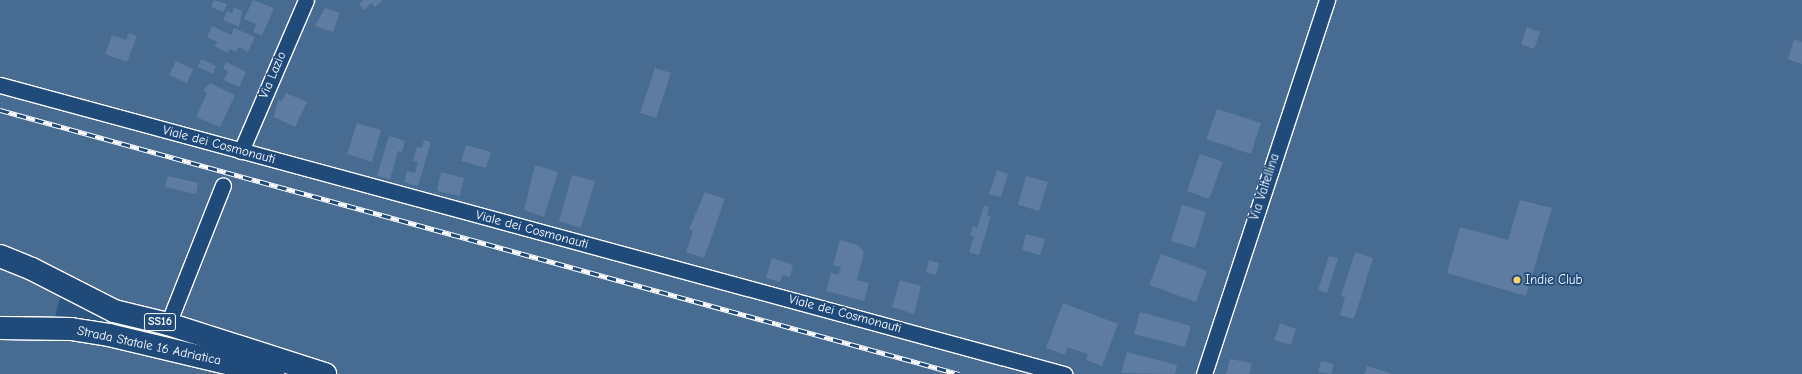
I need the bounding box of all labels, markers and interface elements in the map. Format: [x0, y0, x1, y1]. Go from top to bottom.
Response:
street label: Via Lazio [256, 49, 290, 101]
street label: Viale dei Cosmonauti [161, 122, 277, 168]
street label: Via Valtellina [1247, 152, 1283, 222]
street label: Viale dei Cosmonauti [474, 207, 590, 253]
place label: Indie Club [1525, 272, 1582, 288]
marker: Indie Club [1512, 275, 1522, 285]
street label: Viale dei Cosmonauti [787, 291, 903, 337]
road number: SS16 [143, 312, 177, 332]
street label: Strada Statale 16 Adriatica [76, 323, 222, 369]

